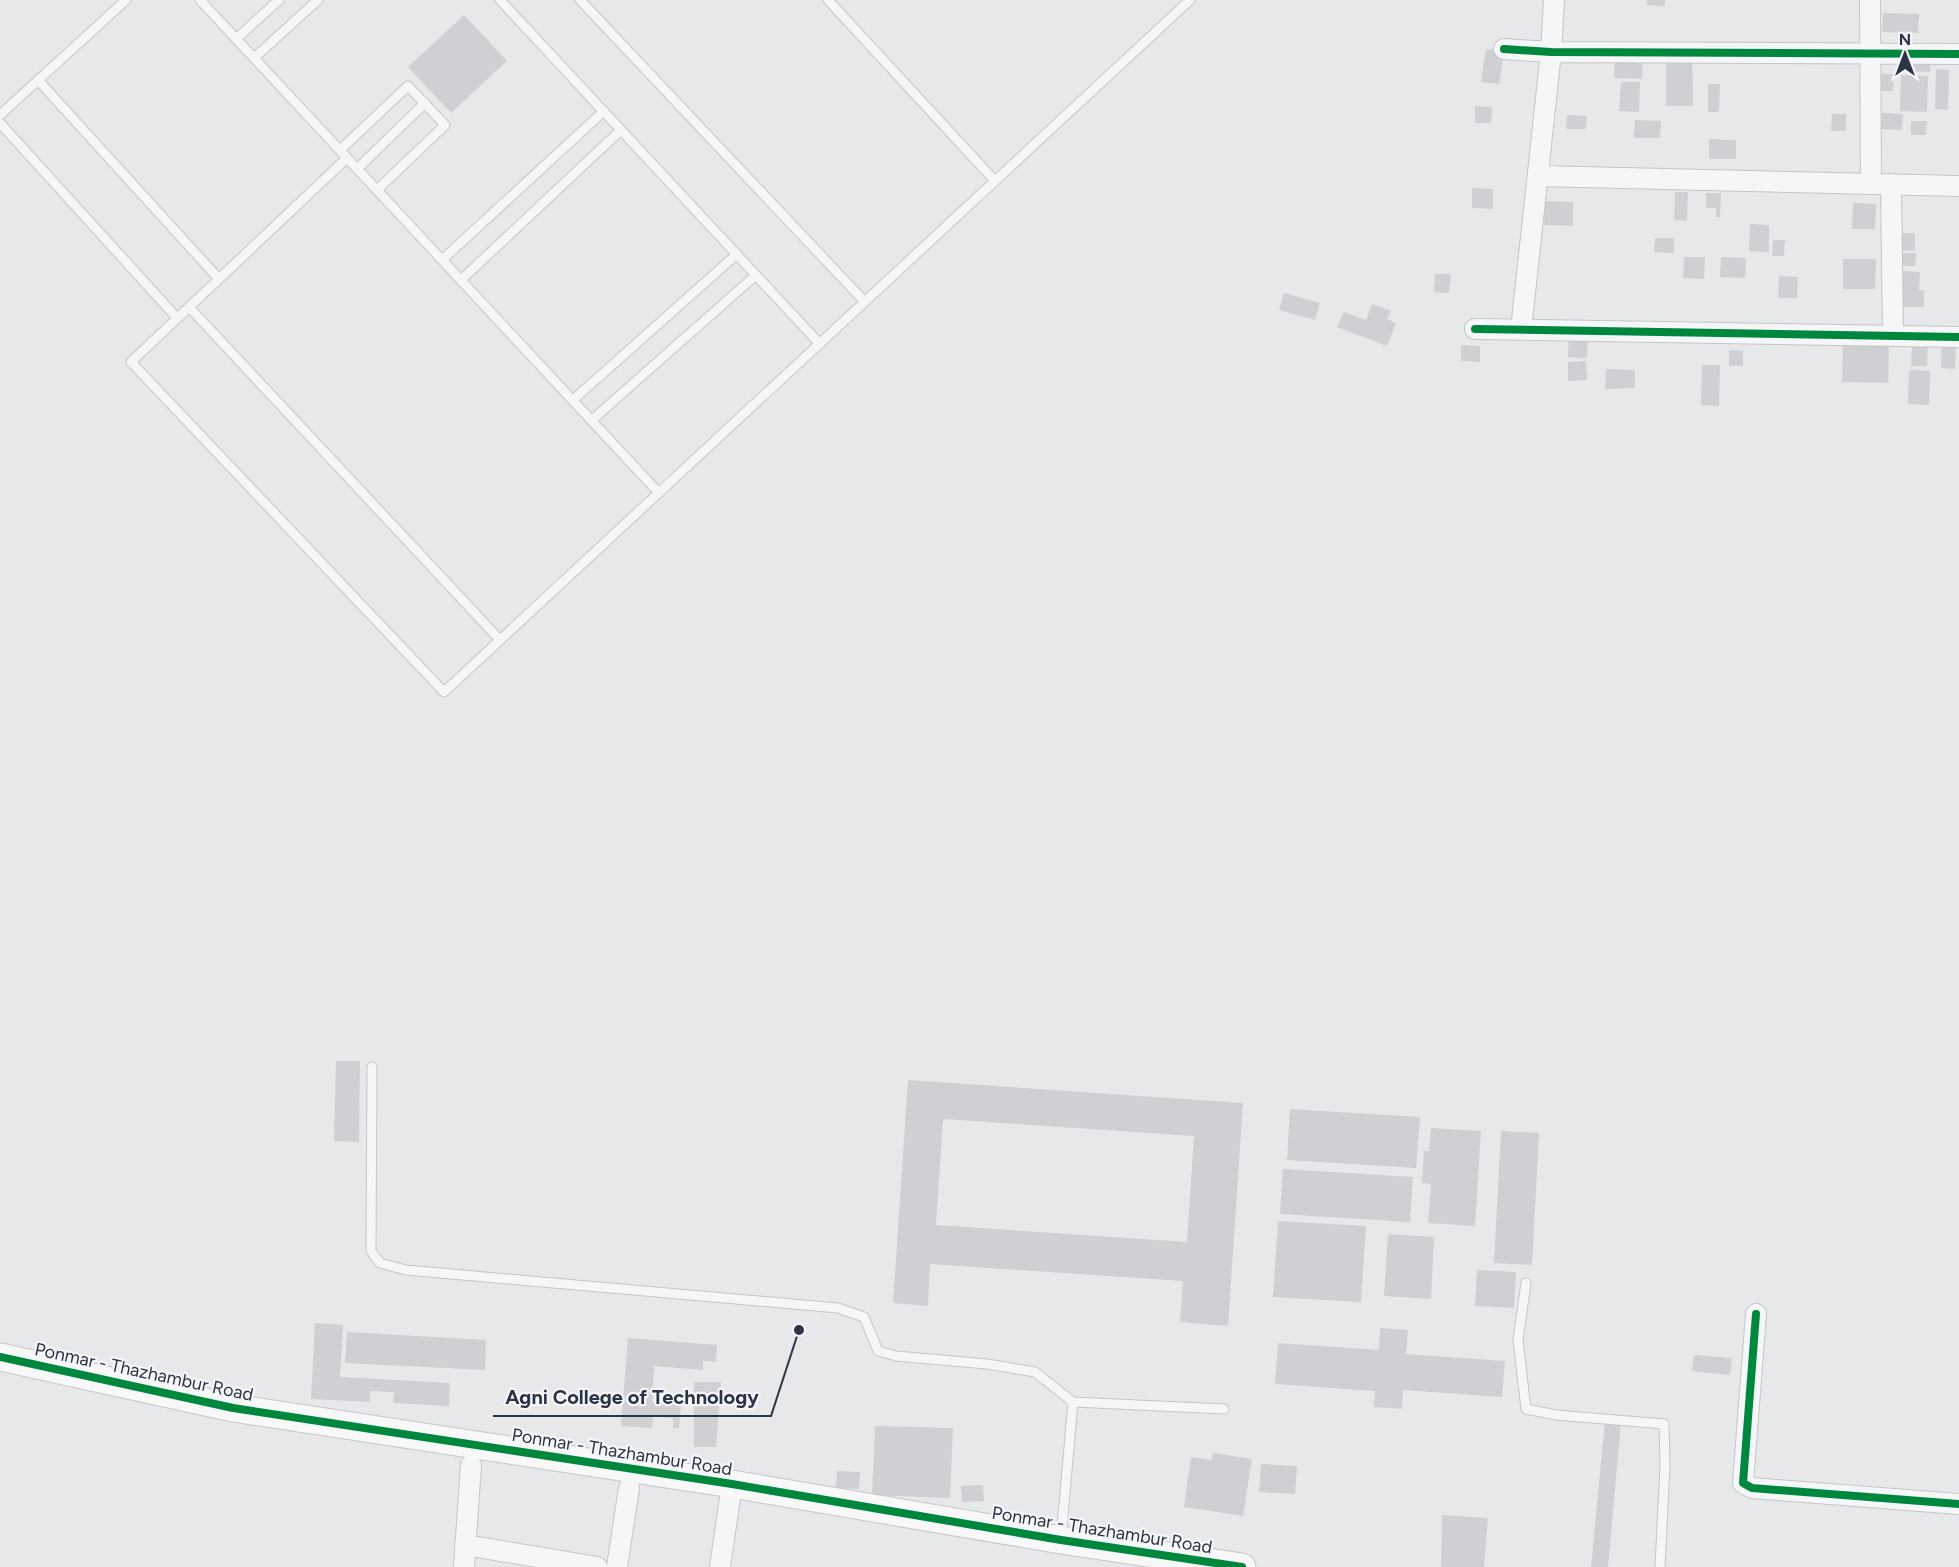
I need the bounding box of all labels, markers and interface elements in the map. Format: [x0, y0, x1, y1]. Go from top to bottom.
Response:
north arrow [1875, 24, 1935, 84]
text: N [1899, 30, 1911, 49]
street label: Ponmar - Thazhambur Road [33, 1338, 255, 1406]
callout: Agni College of Technology [493, 1378, 771, 1416]
text: Agni College of Technology [505, 1385, 759, 1409]
street label: Ponmar - Thazhambur Road [510, 1424, 734, 1480]
street label: Ponmar - Thazhambur Road [990, 1502, 1214, 1558]

